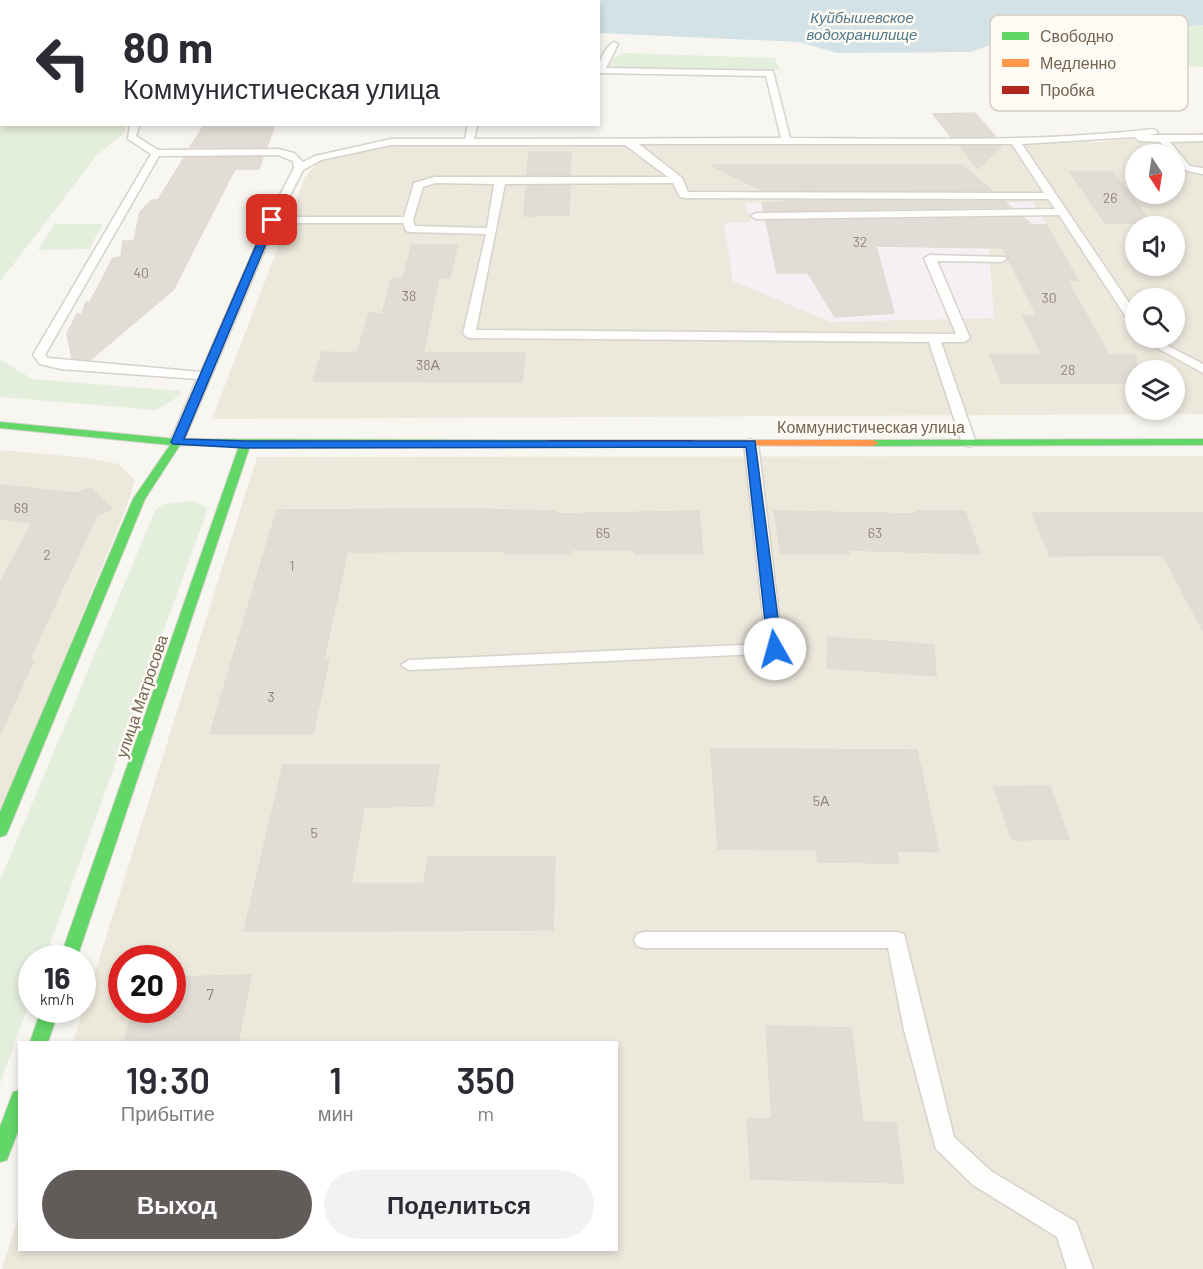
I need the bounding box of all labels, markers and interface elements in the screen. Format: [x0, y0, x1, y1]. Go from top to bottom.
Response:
water label: Куйбышевское водохранилище [807, 8, 917, 43]
legend [990, 15, 1188, 111]
text: 80 m [123, 21, 213, 71]
icon: left [24, 24, 102, 102]
text: Свободно [1040, 26, 1114, 45]
text: Медленно [1040, 53, 1116, 72]
text: Коммунистическая улица [123, 72, 440, 104]
text: Пробка [1040, 80, 1095, 99]
north arrow [1125, 144, 1185, 204]
map controls [1125, 144, 1185, 420]
house number: 26 [1103, 189, 1117, 206]
pin [246, 194, 297, 245]
icon: arrive [255, 203, 288, 236]
button: sound [1125, 216, 1185, 276]
house number: 32 [853, 233, 867, 250]
house number: 40 [133, 264, 149, 281]
house number: 38 [402, 287, 416, 304]
button: search [1125, 288, 1185, 348]
house number: 30 [1041, 289, 1057, 306]
house number: 38А [416, 356, 441, 373]
button: layers [1125, 360, 1185, 420]
house number: 28 [1061, 361, 1075, 378]
street label: Коммунистическая улица [777, 417, 965, 436]
house number: 69 [14, 499, 28, 516]
house number: 65 [596, 524, 610, 541]
house number: 63 [868, 524, 882, 541]
house number: 2 [43, 546, 51, 563]
house number: 1 [290, 557, 294, 574]
position arrow [743, 617, 807, 681]
street label: улица Матросова [111, 632, 171, 760]
house number: 3 [267, 688, 275, 705]
house number: 5А [813, 792, 830, 809]
house number: 5 [310, 824, 318, 841]
speed limit sign: 20 [108, 945, 186, 1023]
text: 16 [44, 959, 70, 995]
house number: 7 [206, 984, 214, 1003]
text: km/h [40, 990, 74, 1008]
text: 19:30 [126, 1058, 210, 1101]
text: 1 [329, 1058, 342, 1101]
text: 350 [456, 1058, 515, 1101]
text: Прибытие [121, 1101, 215, 1125]
text: мин [318, 1101, 354, 1125]
text: m [478, 1101, 494, 1125]
button: Выход [42, 1170, 312, 1239]
button: Поделиться [324, 1170, 594, 1239]

